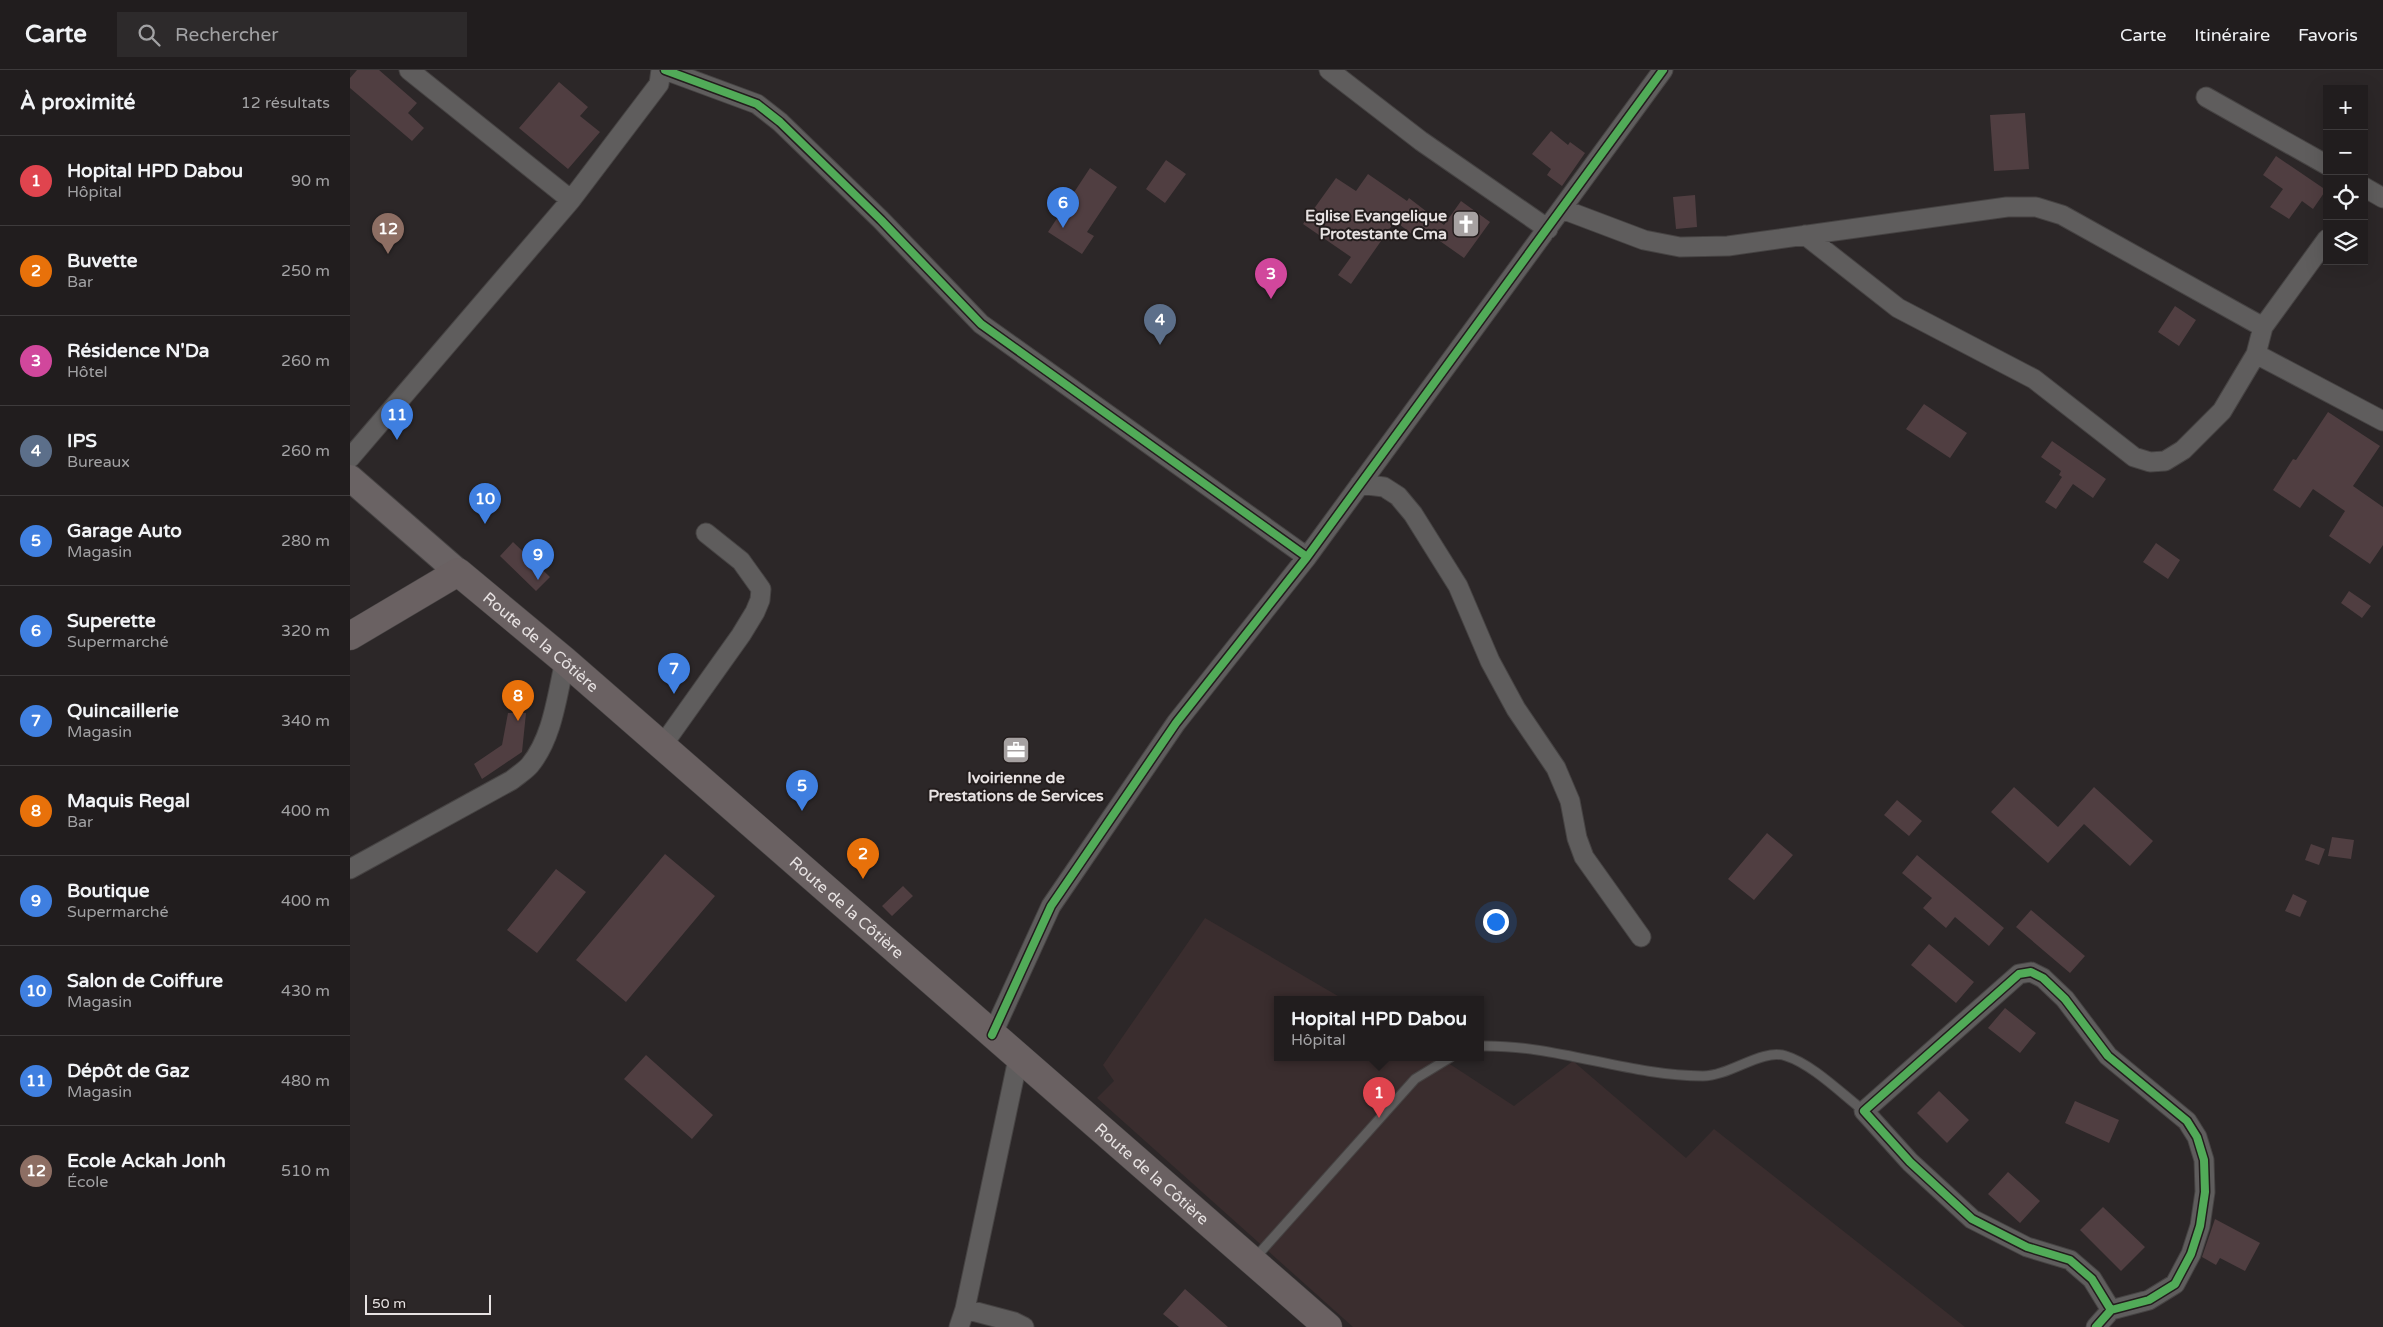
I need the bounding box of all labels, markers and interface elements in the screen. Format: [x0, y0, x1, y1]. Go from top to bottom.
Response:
search box [117, 12, 467, 57]
text: Carte [25, 20, 87, 49]
icon: search [135, 21, 163, 49]
text: Rechercher [175, 24, 278, 46]
text: Carte [2120, 24, 2166, 46]
text: Itinéraire [2194, 24, 2270, 46]
text: Favoris [2298, 24, 2358, 46]
map controls [2323, 85, 2368, 265]
button: + [2323, 85, 2368, 130]
text: À proximité [20, 90, 135, 115]
text: 12 résultats [241, 93, 330, 113]
button: − [2323, 130, 2368, 175]
text: Hopital HPD Dabou [67, 160, 243, 182]
text: 1 [31, 171, 41, 191]
text: 90 m [291, 171, 330, 191]
button: locate [2323, 175, 2368, 220]
text: Hôpital [67, 182, 122, 202]
pin: 6 [1047, 187, 1079, 228]
place label: Eglise Evangelique Protestante Cma [1305, 206, 1447, 244]
church icon: Eglise Evangelique Protestante Cma [1451, 209, 1481, 239]
pin: 12 [372, 213, 404, 254]
button: layers [2323, 220, 2368, 265]
text: Buvette [67, 250, 137, 272]
pin: 3 [1255, 258, 1287, 299]
text: 2 [31, 261, 41, 281]
text: 250 m [281, 261, 330, 281]
text: Bar [67, 272, 93, 292]
pin: 4 [1144, 304, 1176, 345]
text: Résidence N'Da [67, 340, 209, 362]
text: 3 [31, 351, 41, 371]
text: 260 m [281, 351, 330, 371]
text: Hôtel [67, 362, 108, 382]
pin: 11 [381, 399, 413, 440]
text: IPS [67, 430, 97, 452]
text: 4 [31, 441, 41, 461]
text: 260 m [281, 441, 330, 461]
text: Bureaux [67, 452, 130, 472]
pin: 10 [469, 483, 501, 524]
text: Garage Auto [67, 520, 182, 542]
text: 5 [31, 531, 41, 551]
text: 280 m [281, 531, 330, 551]
pin: 9 [522, 539, 554, 580]
text: Magasin [67, 542, 132, 562]
street label: Route de la Côtière [478, 588, 603, 697]
text: Superette [67, 610, 156, 632]
text: 6 [31, 621, 41, 641]
text: 320 m [281, 621, 330, 641]
text: Supermarché [67, 632, 169, 652]
pin: 7 [658, 653, 690, 694]
pin: 8 [502, 680, 534, 721]
text: Quincaillerie [67, 700, 179, 722]
text: 7 [31, 711, 41, 731]
text: 340 m [281, 711, 330, 731]
text: Magasin [67, 722, 132, 742]
office icon: Ivoirienne de Prestations de Services [1001, 735, 1031, 765]
place label: Ivoirienne de Prestations de Services [928, 768, 1104, 806]
pin: 5 [786, 770, 818, 811]
text: Maquis Regal [67, 790, 190, 812]
text: 8 [31, 801, 41, 821]
text: 400 m [281, 801, 330, 821]
text: Bar [67, 812, 93, 832]
pin: 2 [847, 838, 879, 879]
street label: Route de la Côtière [785, 853, 908, 963]
text: Boutique [67, 880, 150, 902]
text: 9 [31, 891, 41, 911]
text: 400 m [281, 891, 330, 911]
text: Supermarché [67, 902, 169, 922]
your location [1483, 909, 1509, 935]
text: Salon de Coiffure [67, 970, 223, 992]
text: 10 [26, 981, 46, 1001]
text: 430 m [281, 981, 330, 1001]
text: Magasin [67, 992, 132, 1012]
popup [1274, 996, 1484, 1061]
text: Hopital HPD Dabou [1291, 1008, 1467, 1030]
text: Hôpital [1291, 1030, 1346, 1050]
text: Dépôt de Gaz [67, 1060, 190, 1082]
text: 11 [26, 1071, 46, 1091]
text: 480 m [281, 1071, 330, 1091]
pin: 1 [1363, 1077, 1395, 1118]
text: Magasin [67, 1082, 132, 1102]
street label: Route de la Côtière [1090, 1119, 1213, 1230]
text: Ecole Ackah Jonh [67, 1150, 226, 1172]
text: 12 [26, 1161, 46, 1181]
text: 510 m [281, 1161, 330, 1181]
text: École [67, 1172, 108, 1192]
scale bar [365, 1292, 491, 1315]
text: 50 m [372, 1295, 406, 1312]

